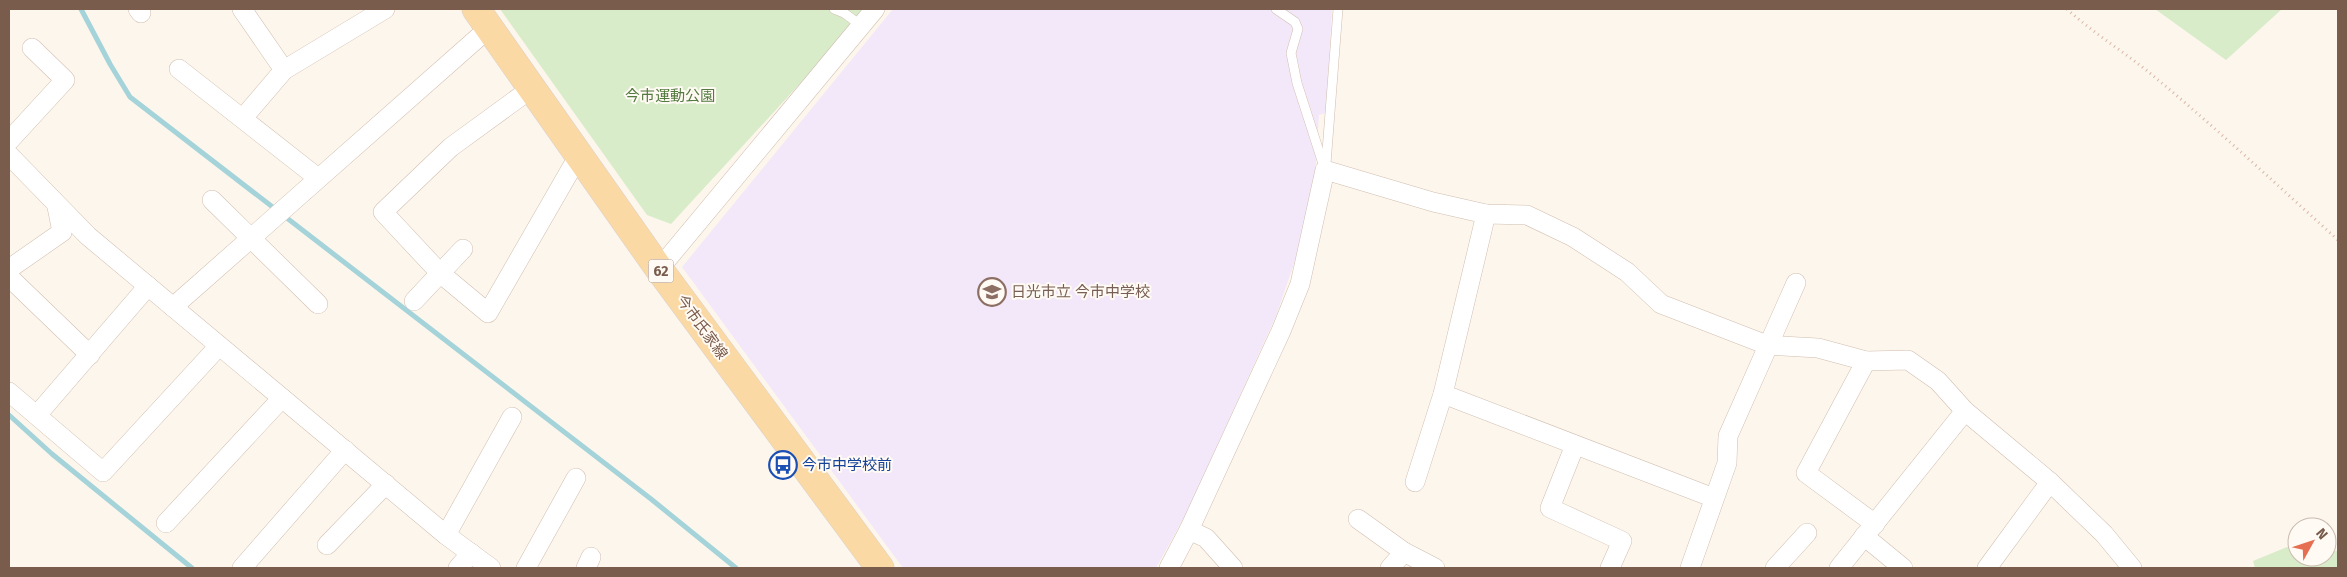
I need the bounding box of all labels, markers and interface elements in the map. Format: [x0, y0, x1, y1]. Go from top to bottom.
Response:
park label: 今市運動公園 [625, 87, 715, 105]
road number: 62 [648, 260, 674, 282]
school or university icon: 日光市立 今市中学校 [977, 277, 1007, 307]
place label: 日光市立 今市中学校 [1011, 283, 1150, 301]
street label: 今市氏家線 [673, 291, 731, 363]
bus stop icon: 今市中学校前 [768, 450, 798, 480]
place label: 今市中学校前 [802, 456, 892, 474]
north arrow [2287, 517, 2337, 567]
text: N [2312, 525, 2331, 543]

